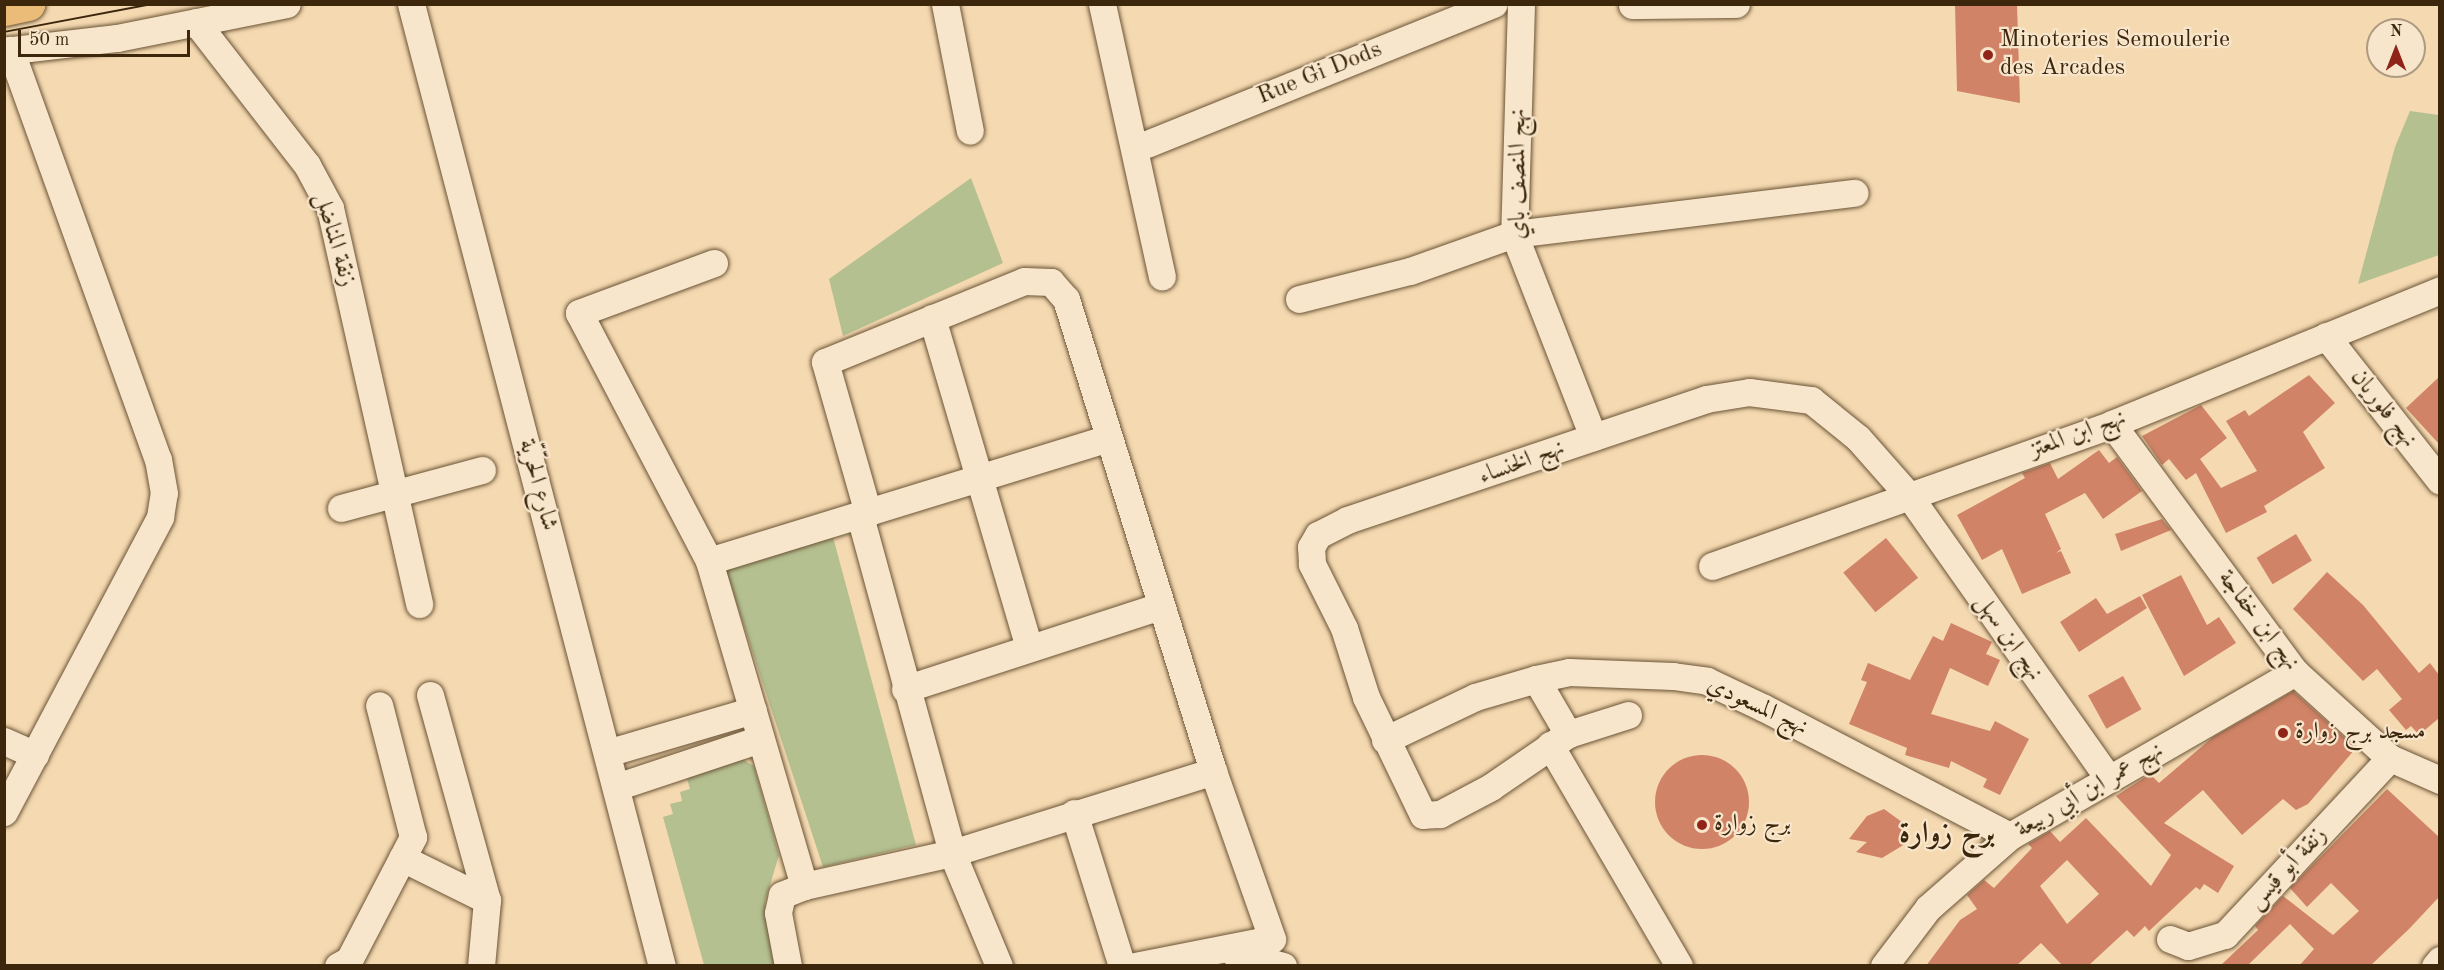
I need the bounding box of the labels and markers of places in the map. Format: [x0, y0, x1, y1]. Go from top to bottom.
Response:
place label: Minoteries Semoulerie des Arcades [2000, 27, 2230, 83]
marker: Minoteries Semoulerie des Arcades [1981, 48, 1995, 62]
place label: مسجد برج زوارة [2295, 719, 2426, 747]
marker: مسجد برج زوارة [2276, 726, 2290, 740]
place label: برج زوارة [1714, 811, 1791, 839]
marker: برج زوارة [1695, 818, 1709, 832]

